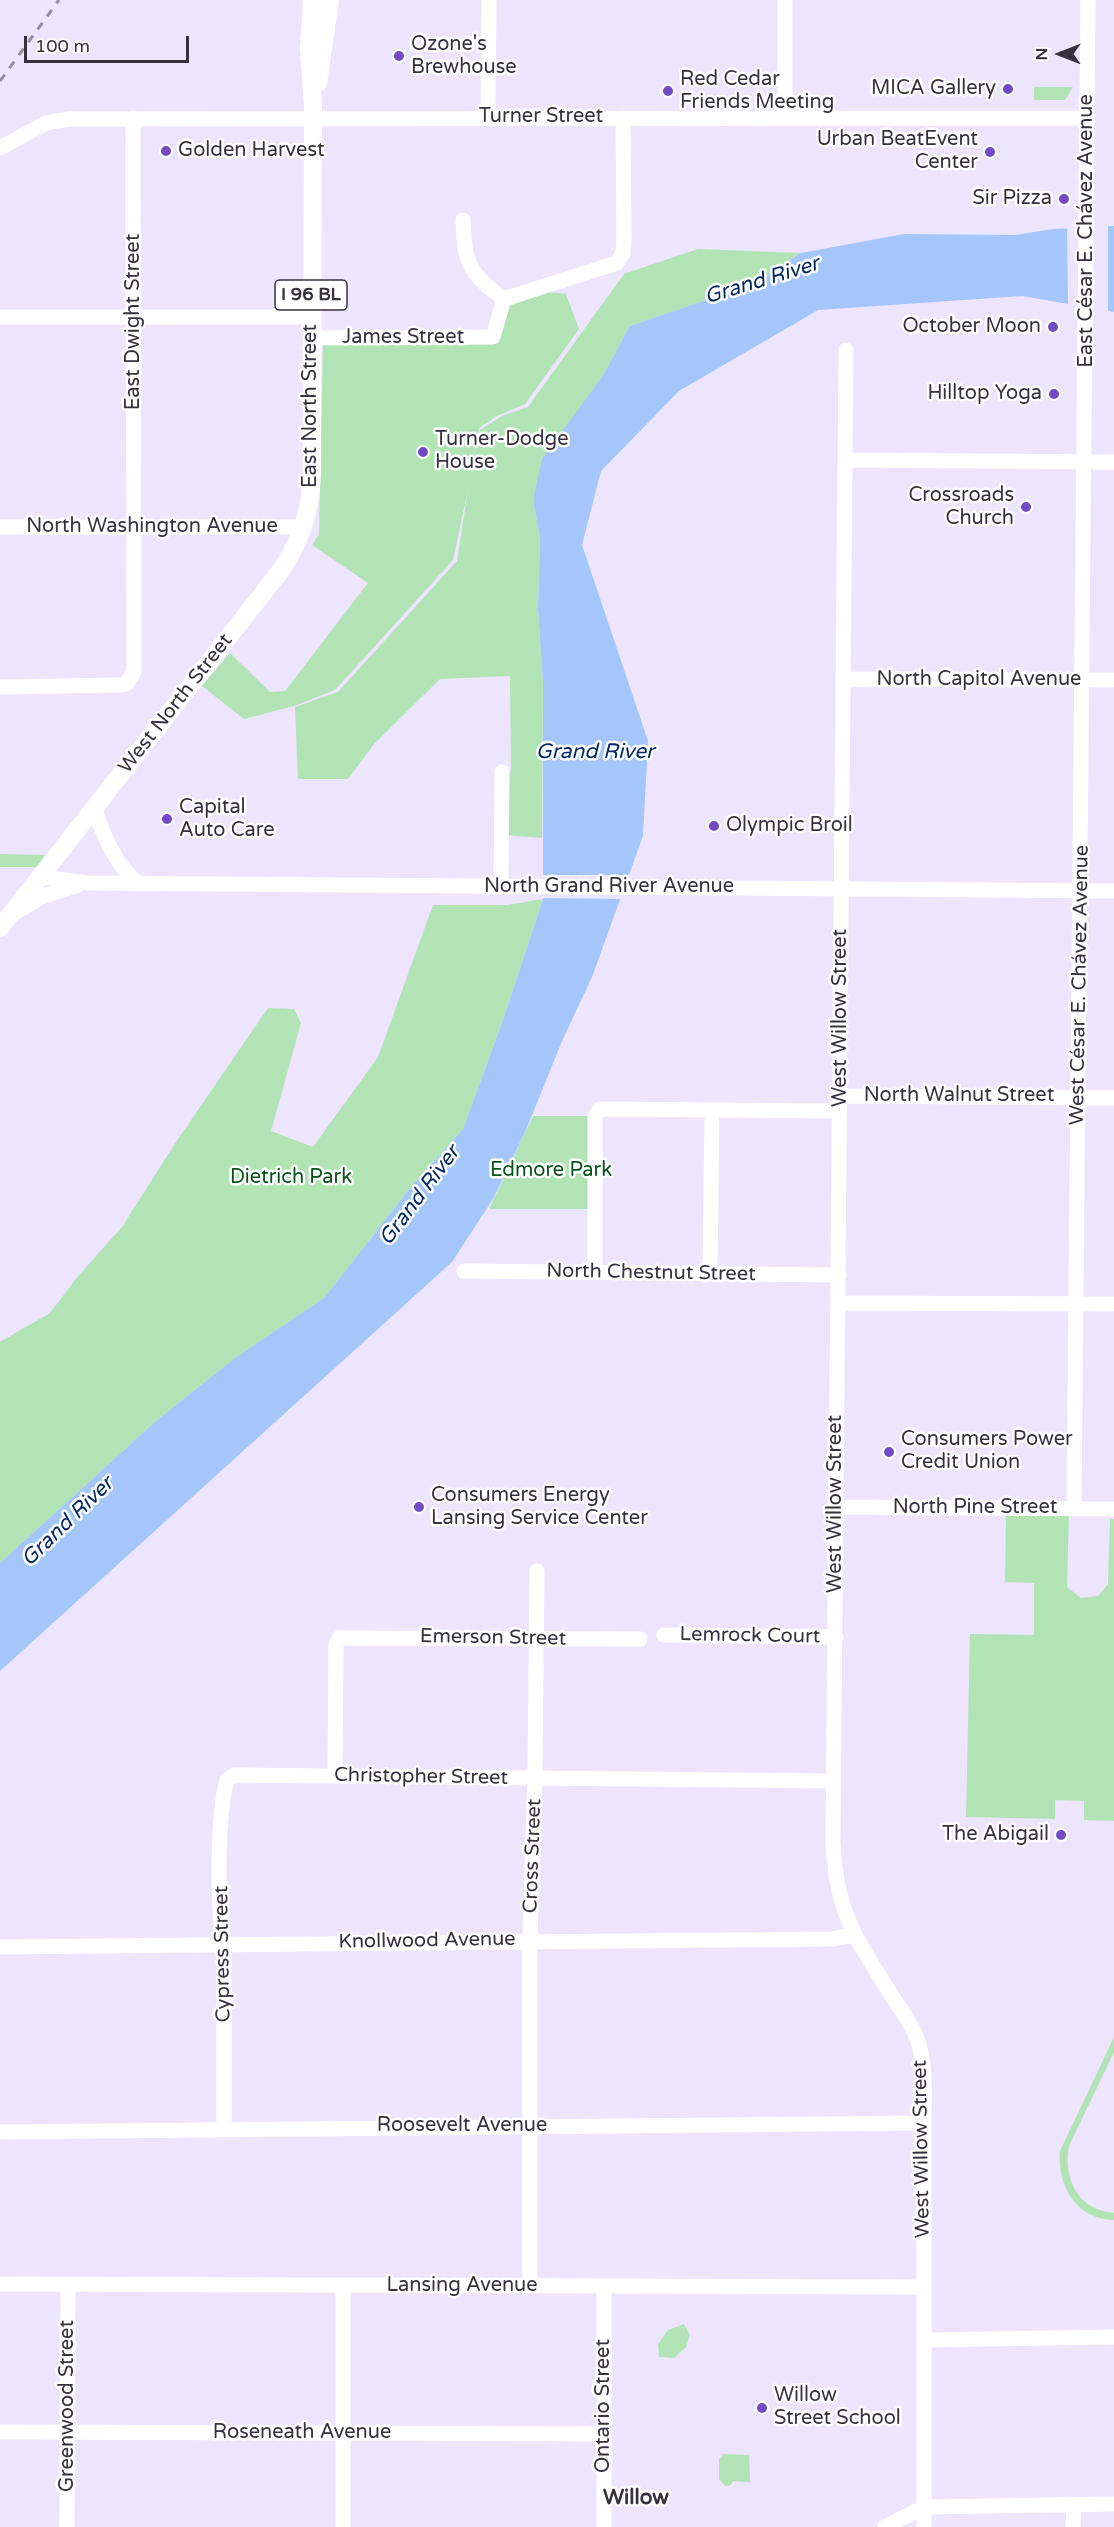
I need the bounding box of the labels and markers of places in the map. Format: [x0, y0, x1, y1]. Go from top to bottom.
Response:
place label: Ozone's Brewhouse [411, 33, 517, 80]
marker: Ozone's Brewhouse [392, 49, 406, 63]
place label: Red Cedar Friends Meeting [680, 68, 834, 115]
place label: MICA Gallery [871, 77, 996, 101]
marker: MICA Gallery [1001, 82, 1015, 96]
marker: Red Cedar Friends Meeting [661, 84, 675, 98]
place label: Urban BeatEvent Center [817, 128, 978, 175]
place label: Golden Harvest [178, 139, 325, 163]
marker: Golden Harvest [159, 144, 173, 158]
marker: Urban BeatEvent Center [983, 145, 997, 159]
place label: Sir Pizza [973, 187, 1052, 211]
marker: Sir Pizza [1057, 192, 1071, 206]
place label: October Moon [902, 315, 1041, 339]
marker: October Moon [1046, 320, 1060, 334]
place label: Hilltop Yoga [927, 382, 1042, 406]
marker: Hilltop Yoga [1047, 387, 1061, 401]
place label: Turner-Dodge House [435, 428, 568, 475]
marker: Turner-Dodge House [416, 445, 430, 459]
place label: Crossroads Church [909, 484, 1014, 531]
marker: Crossroads Church [1019, 500, 1033, 514]
place label: Capital Auto Care [179, 796, 274, 843]
marker: Capital Auto Care [160, 812, 174, 826]
place label: Olympic Broil [726, 814, 853, 838]
marker: Olympic Broil [707, 819, 721, 833]
place label: Consumers Power Credit Union [901, 1428, 1073, 1475]
marker: Consumers Power Credit Union [882, 1445, 896, 1459]
place label: Consumers Energy Lansing Service Center [431, 1484, 648, 1531]
marker: Consumers Energy Lansing Service Center [412, 1500, 426, 1514]
place label: The Abigail [942, 1823, 1049, 1847]
marker: The Abigail [1054, 1828, 1068, 1842]
place label: Willow Street School [774, 2384, 901, 2431]
marker: Willow Street School [755, 2401, 769, 2415]

